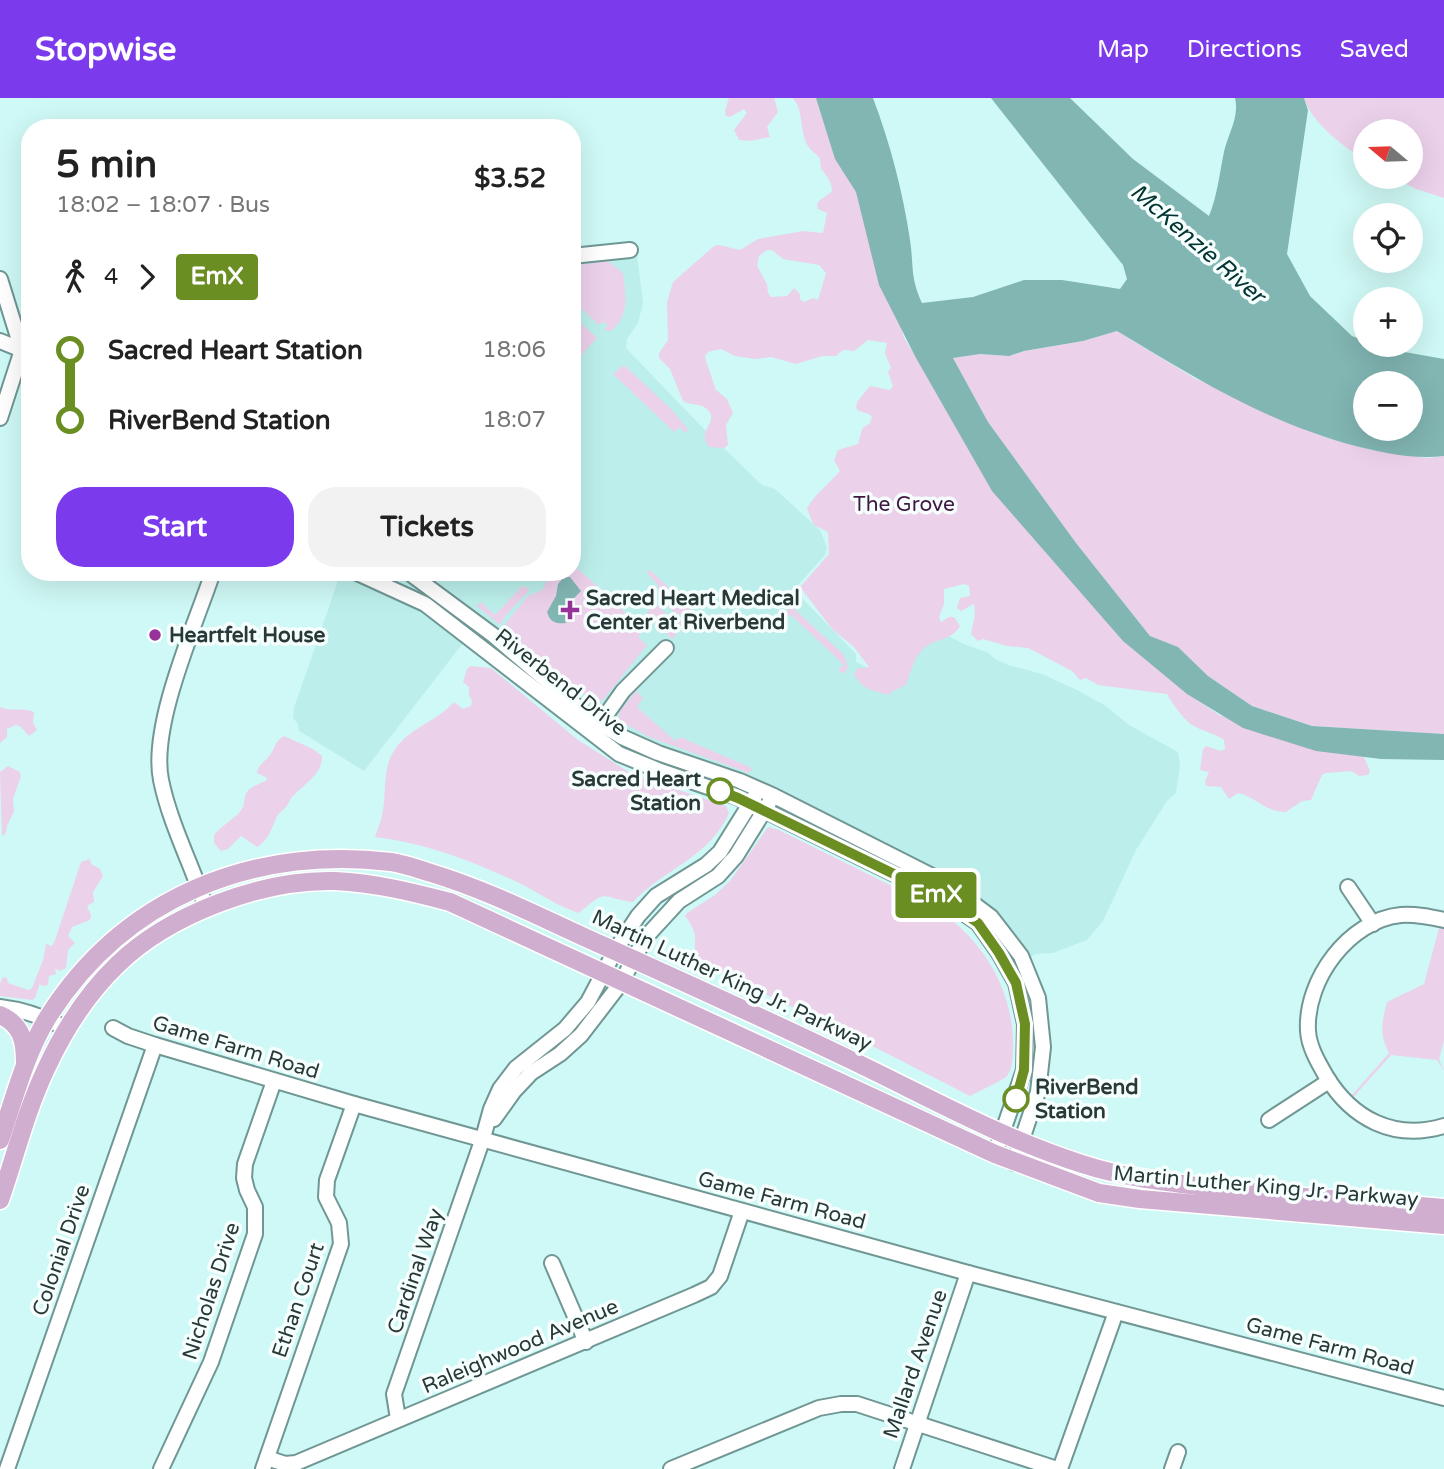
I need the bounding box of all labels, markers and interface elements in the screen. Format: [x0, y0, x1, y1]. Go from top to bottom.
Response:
text: Stopwise [35, 30, 177, 69]
text: Map [1097, 35, 1149, 64]
text: Directions [1187, 35, 1302, 64]
text: Saved [1340, 35, 1409, 64]
north arrow [1353, 119, 1423, 189]
map controls [1353, 119, 1423, 441]
text: 5 min [56, 142, 157, 188]
text: $3.52 [474, 163, 546, 194]
water label: McKenzie River [1124, 178, 1273, 312]
text: 18:02 – 18:07 · Bus [56, 191, 270, 219]
button: locate [1353, 203, 1423, 273]
icon: walk [56, 258, 94, 296]
icon: forward [128, 258, 166, 296]
text: EmX [190, 262, 244, 291]
text: 4 [104, 263, 118, 291]
button: + [1353, 287, 1423, 357]
text: Sacred Heart Station [108, 335, 363, 366]
text: 18:06 [482, 336, 546, 364]
button: − [1353, 371, 1423, 441]
text: RiverBend Station [108, 405, 331, 436]
text: 18:07 [482, 406, 546, 434]
button: Start [56, 487, 294, 567]
button: Tickets [308, 487, 546, 567]
park label: The Grove [853, 492, 955, 517]
place label: Sacred Heart Medical Center at Riverbend [586, 586, 800, 635]
marker: Sacred Heart Medical Center at Riverbend [560, 600, 580, 620]
place label: Heartfelt House [169, 623, 326, 648]
street label: Riverbend Drive [490, 623, 631, 741]
marker: Heartfelt House [147, 627, 163, 643]
place label: Sacred Heart Station [571, 767, 701, 816]
marker: Sacred Heart Station [707, 778, 733, 804]
line badge: EmX [896, 872, 976, 918]
text: EmX [909, 880, 963, 909]
street label: Martin Luther King Jr. Parkway [588, 904, 876, 1056]
street label: Game Farm Road [150, 1010, 322, 1085]
place label: RiverBend Station [1035, 1075, 1138, 1124]
marker: RiverBend Station [1003, 1086, 1029, 1112]
street label: Martin Luther King Jr. Parkway [1113, 1161, 1419, 1212]
street label: Game Farm Road [695, 1166, 869, 1235]
street label: Colonial Drive [27, 1181, 96, 1319]
street label: Cardinal Way [382, 1205, 449, 1337]
street label: Nicholas Drive [178, 1219, 245, 1363]
street label: Ethan Court [267, 1239, 330, 1361]
street label: Mallard Avenue [878, 1286, 953, 1442]
street label: Raleighwood Avenue [418, 1294, 622, 1399]
street label: Game Farm Road [1243, 1312, 1417, 1381]

